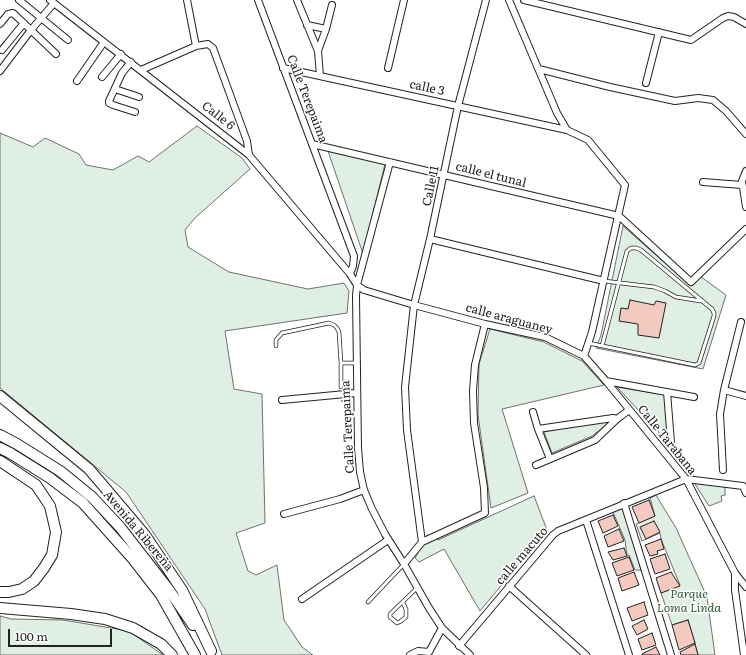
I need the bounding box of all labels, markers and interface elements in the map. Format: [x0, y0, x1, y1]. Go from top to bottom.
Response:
street label: Calle Terepaima [284, 53, 330, 145]
street label: calle 3 [408, 77, 446, 99]
street label: Calle 6 [199, 99, 237, 133]
street label: calle el tunal [454, 159, 528, 191]
street label: Calle 11 [420, 164, 442, 208]
street label: calle araguaney [464, 301, 554, 337]
street label: Calle Terepaima [338, 380, 358, 474]
street label: Calle Tarabana [635, 402, 699, 478]
street label: Avenida Ribereña [100, 488, 176, 574]
street label: calle macuto [493, 524, 551, 588]
park label: Parque Loma Linda [657, 587, 721, 615]
scale bar [10, 621, 114, 647]
text: 100 m [15, 627, 48, 645]

